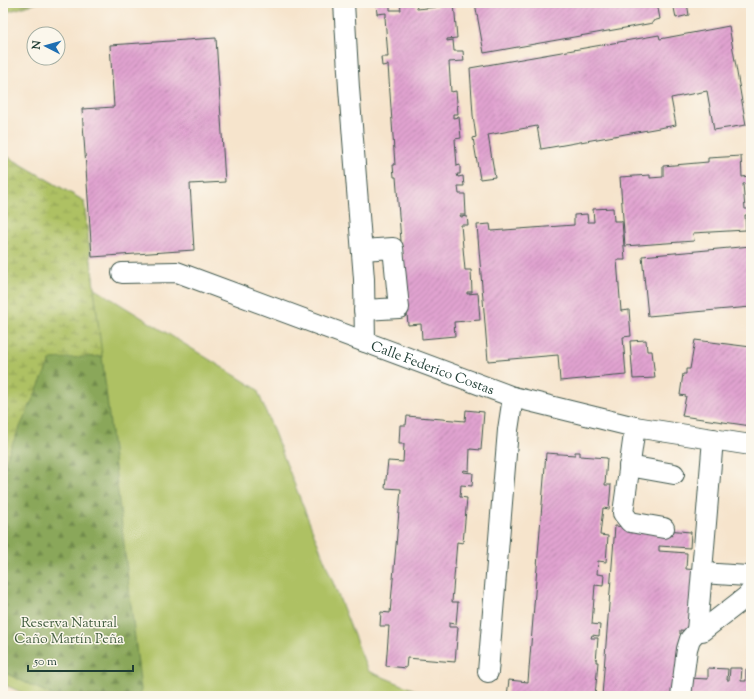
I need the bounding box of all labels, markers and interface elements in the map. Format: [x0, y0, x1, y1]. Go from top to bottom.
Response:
north arrow [26, 26, 66, 66]
text: N [29, 40, 45, 51]
street label: Calle Federico Costas [368, 337, 497, 401]
park label: Reserva Natural Caño Martín Peña [14, 614, 124, 650]
scale bar [28, 647, 133, 673]
text: 50 m [33, 653, 57, 671]

